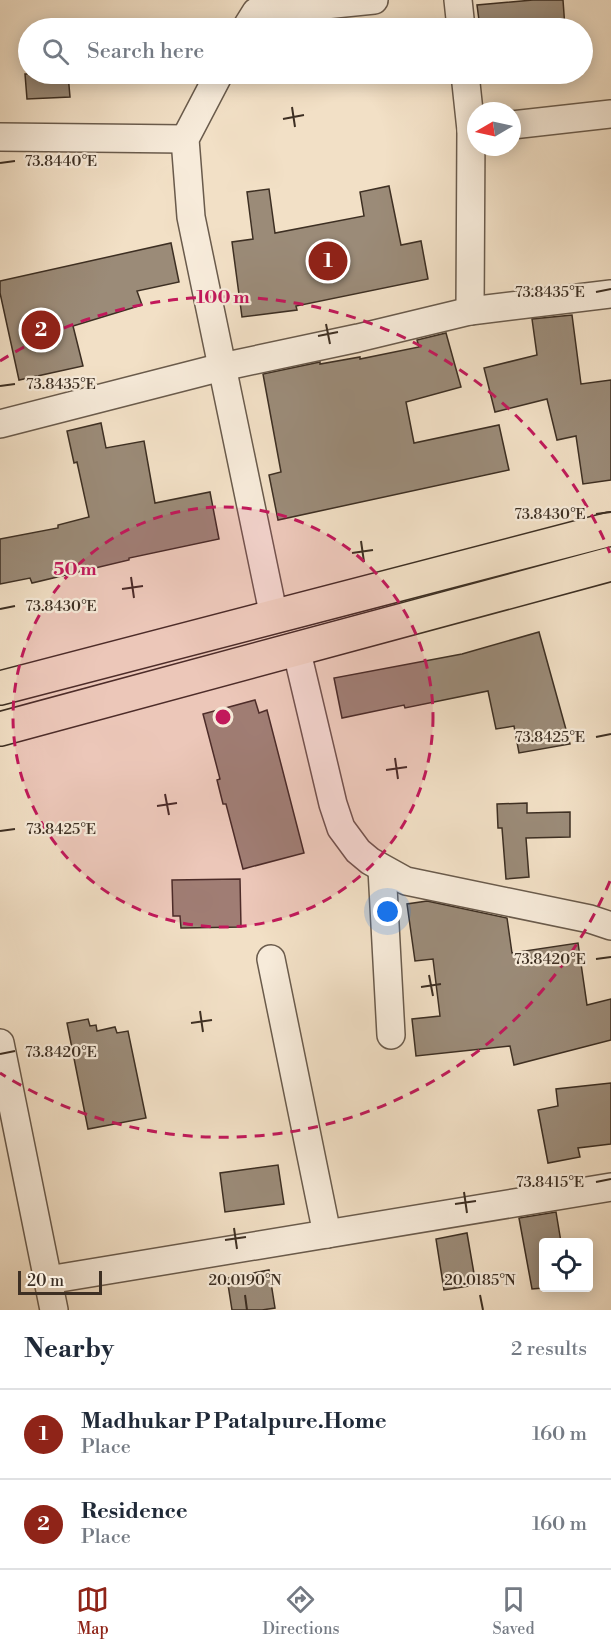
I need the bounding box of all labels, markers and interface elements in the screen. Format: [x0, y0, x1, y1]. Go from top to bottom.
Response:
search box [18, 18, 593, 84]
icon: search [39, 35, 72, 68]
text: Search here [87, 38, 204, 65]
north arrow [467, 102, 521, 156]
text: 73.8440°E [25, 152, 97, 171]
pin: 1 [308, 238, 348, 284]
text: 73.8435°E [515, 283, 585, 302]
text: 100 m [196, 286, 250, 309]
pin: 2 [22, 308, 60, 352]
text: 73.8435°E [26, 375, 96, 394]
text: 73.8430°E [514, 505, 586, 524]
text: 50 m [53, 558, 97, 581]
text: 73.8430°E [25, 597, 97, 616]
centre of rings [213, 707, 233, 727]
text: 73.8425°E [515, 728, 585, 747]
text: 73.8425°E [26, 820, 96, 839]
your location [373, 897, 402, 926]
text: 73.8420°E [514, 950, 586, 969]
text: 73.8420°E [25, 1043, 97, 1062]
text: 73.8415°E [516, 1173, 584, 1192]
map controls [539, 1238, 593, 1292]
button: locate [539, 1238, 593, 1292]
scale bar [18, 1268, 102, 1296]
text: 20 m [27, 1271, 64, 1291]
text: 20.0190°N [209, 1271, 281, 1290]
text: 20.0185°N [444, 1271, 516, 1290]
text: Nearby [24, 1333, 114, 1365]
text: 2 results [511, 1337, 587, 1362]
text: Madhukar P Patalpure.Home [81, 1408, 387, 1435]
text: 1 [39, 1422, 48, 1447]
text: 160 m [532, 1422, 587, 1447]
text: Place [81, 1435, 131, 1460]
text: Residence [81, 1498, 188, 1525]
text: 2 [37, 1512, 50, 1537]
text: 160 m [532, 1512, 587, 1537]
text: Place [81, 1525, 131, 1550]
tab: Map [76, 1583, 109, 1639]
tab: Directions [262, 1583, 340, 1639]
tab: Saved [492, 1583, 535, 1639]

